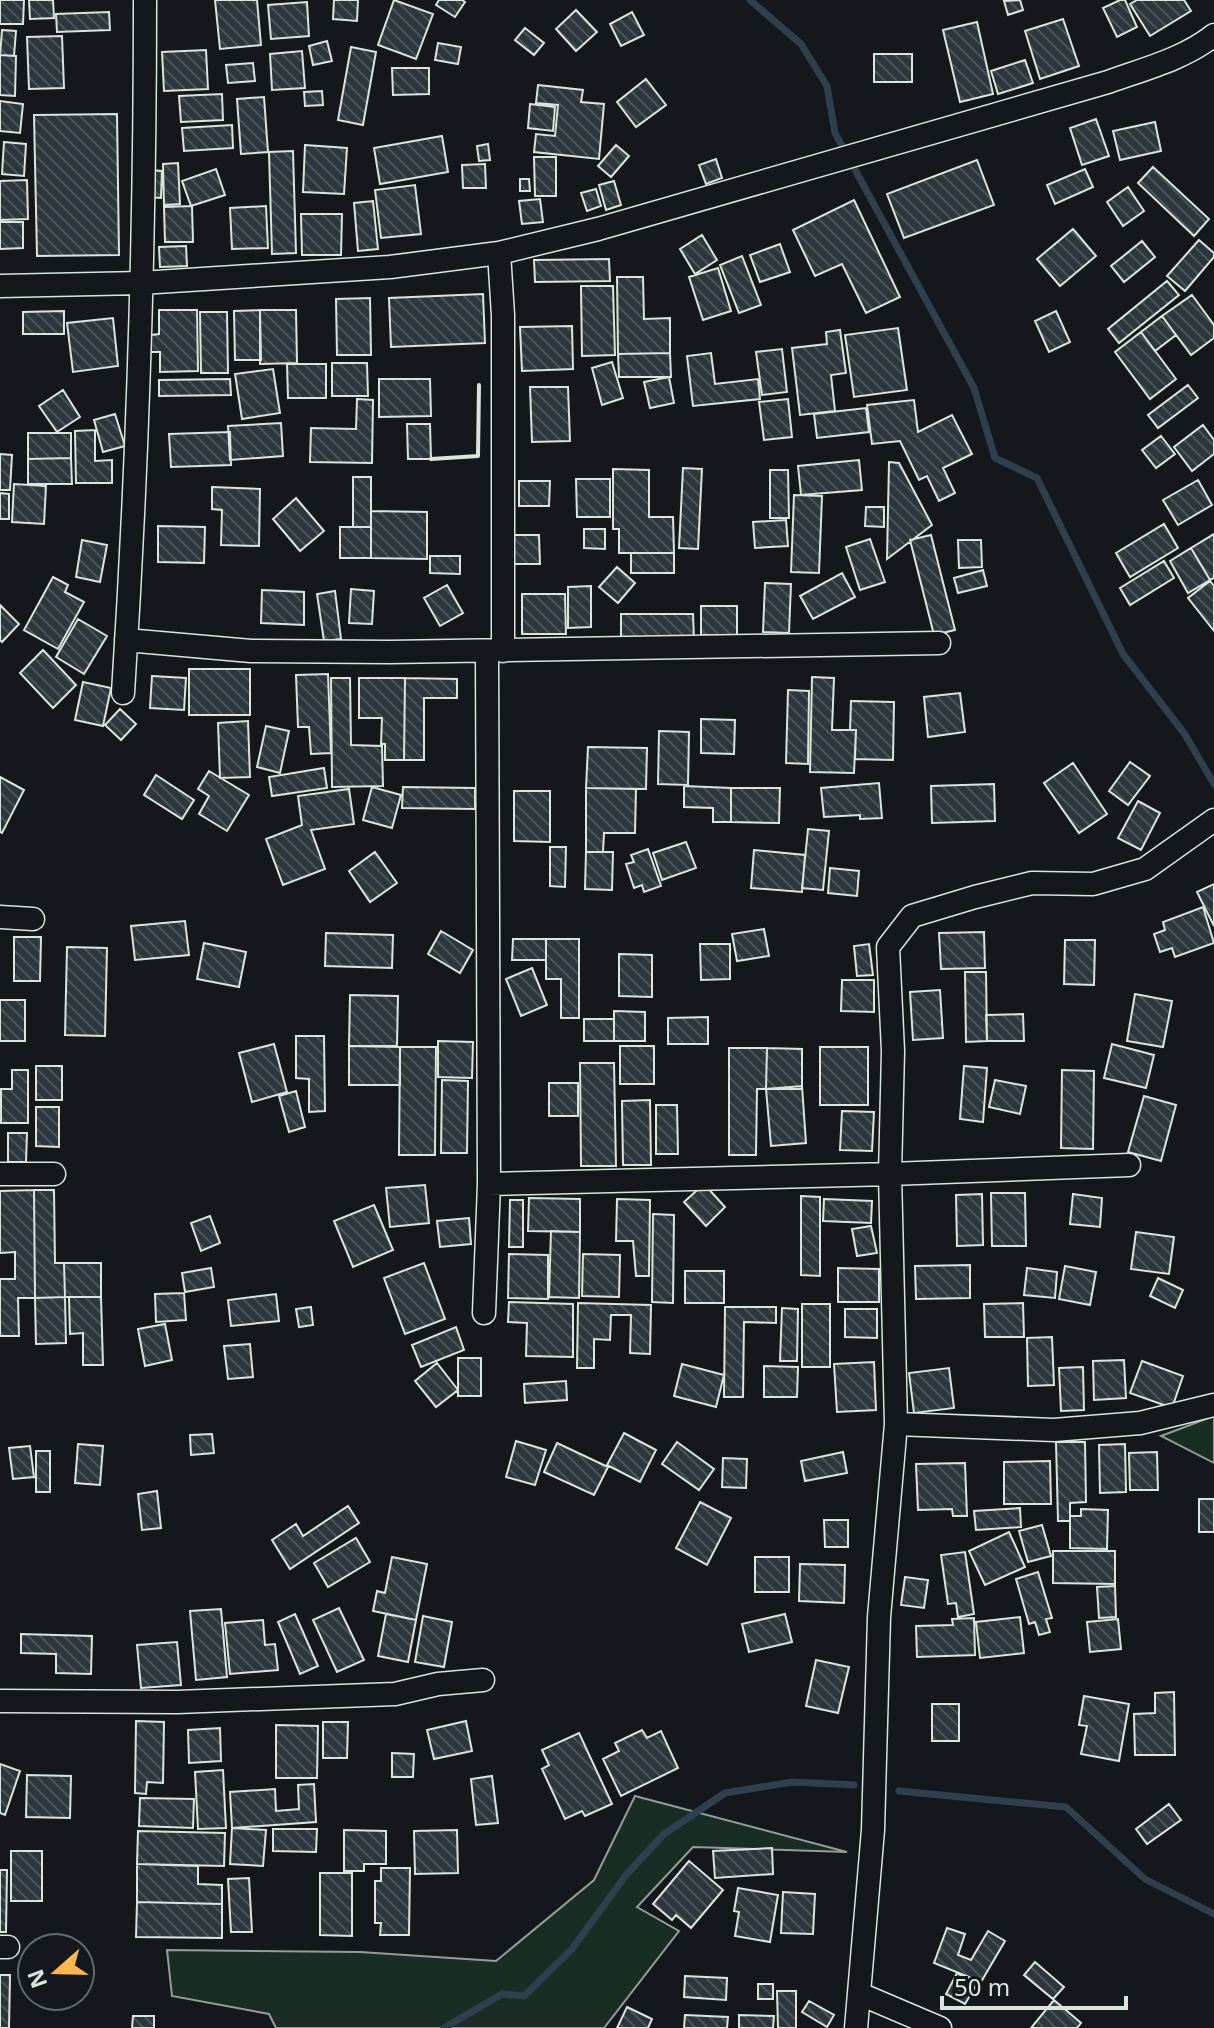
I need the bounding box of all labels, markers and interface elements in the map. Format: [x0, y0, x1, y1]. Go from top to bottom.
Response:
north arrow [16, 1932, 96, 2012]
scale bar [942, 1960, 1126, 2010]
text: N [19, 1966, 53, 1993]
text: 50 m [954, 1970, 1010, 2003]

